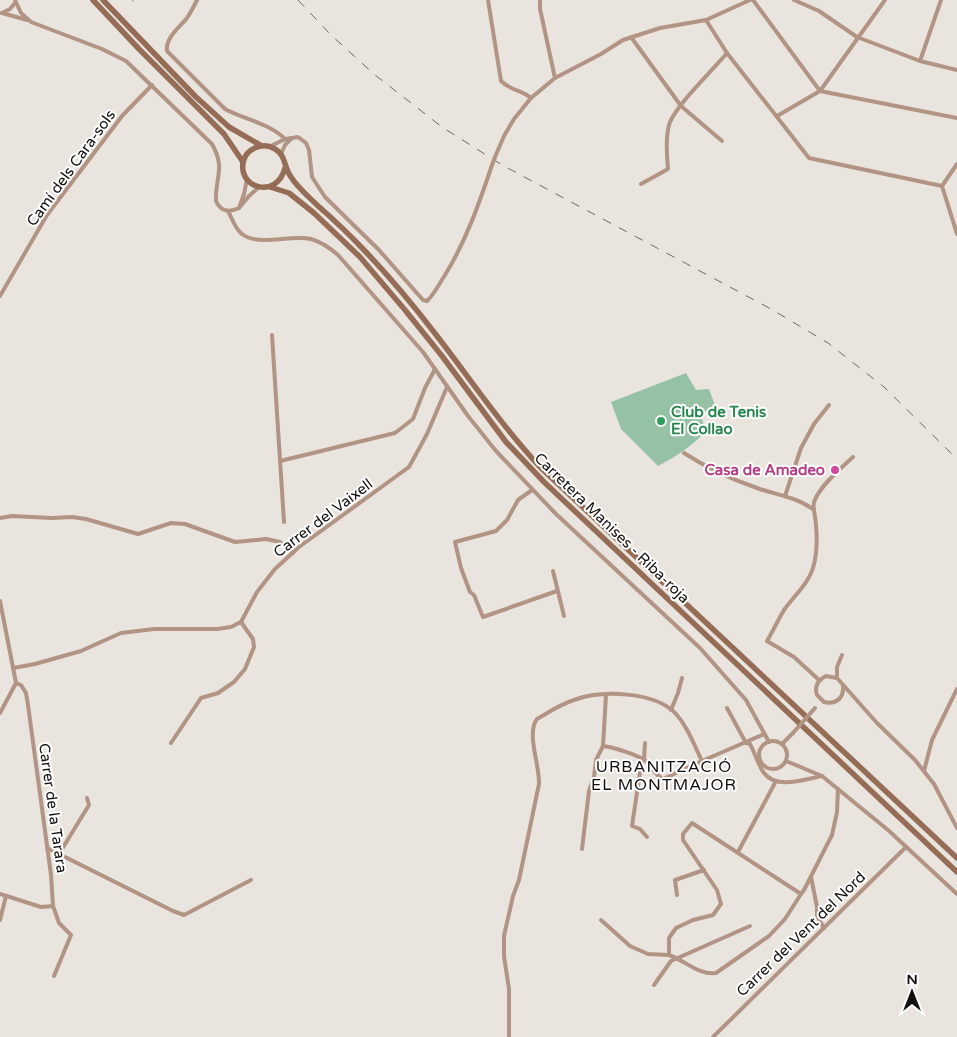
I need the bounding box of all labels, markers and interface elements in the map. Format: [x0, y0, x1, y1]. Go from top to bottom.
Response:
street label: Camí dels Cara-sols [23, 106, 119, 230]
place label: Club de Tenis El Collao [671, 403, 766, 438]
marker: Club de Tenis El Collao [655, 415, 667, 427]
street label: Carretera Manises - Riba-roja [531, 449, 693, 607]
place label: Casa de Amadeo [704, 461, 825, 479]
marker: Casa de Amadeo [829, 464, 841, 476]
street label: Carrer del Vaixell [270, 475, 376, 561]
street label: Carrer de la Tarara [35, 742, 71, 874]
district label: URBANITZACIÓ EL MONTMAJOR [591, 757, 737, 795]
street label: Carrer del Vent del Nord [733, 868, 869, 1000]
north arrow [887, 967, 937, 1017]
text: N [906, 971, 918, 988]

